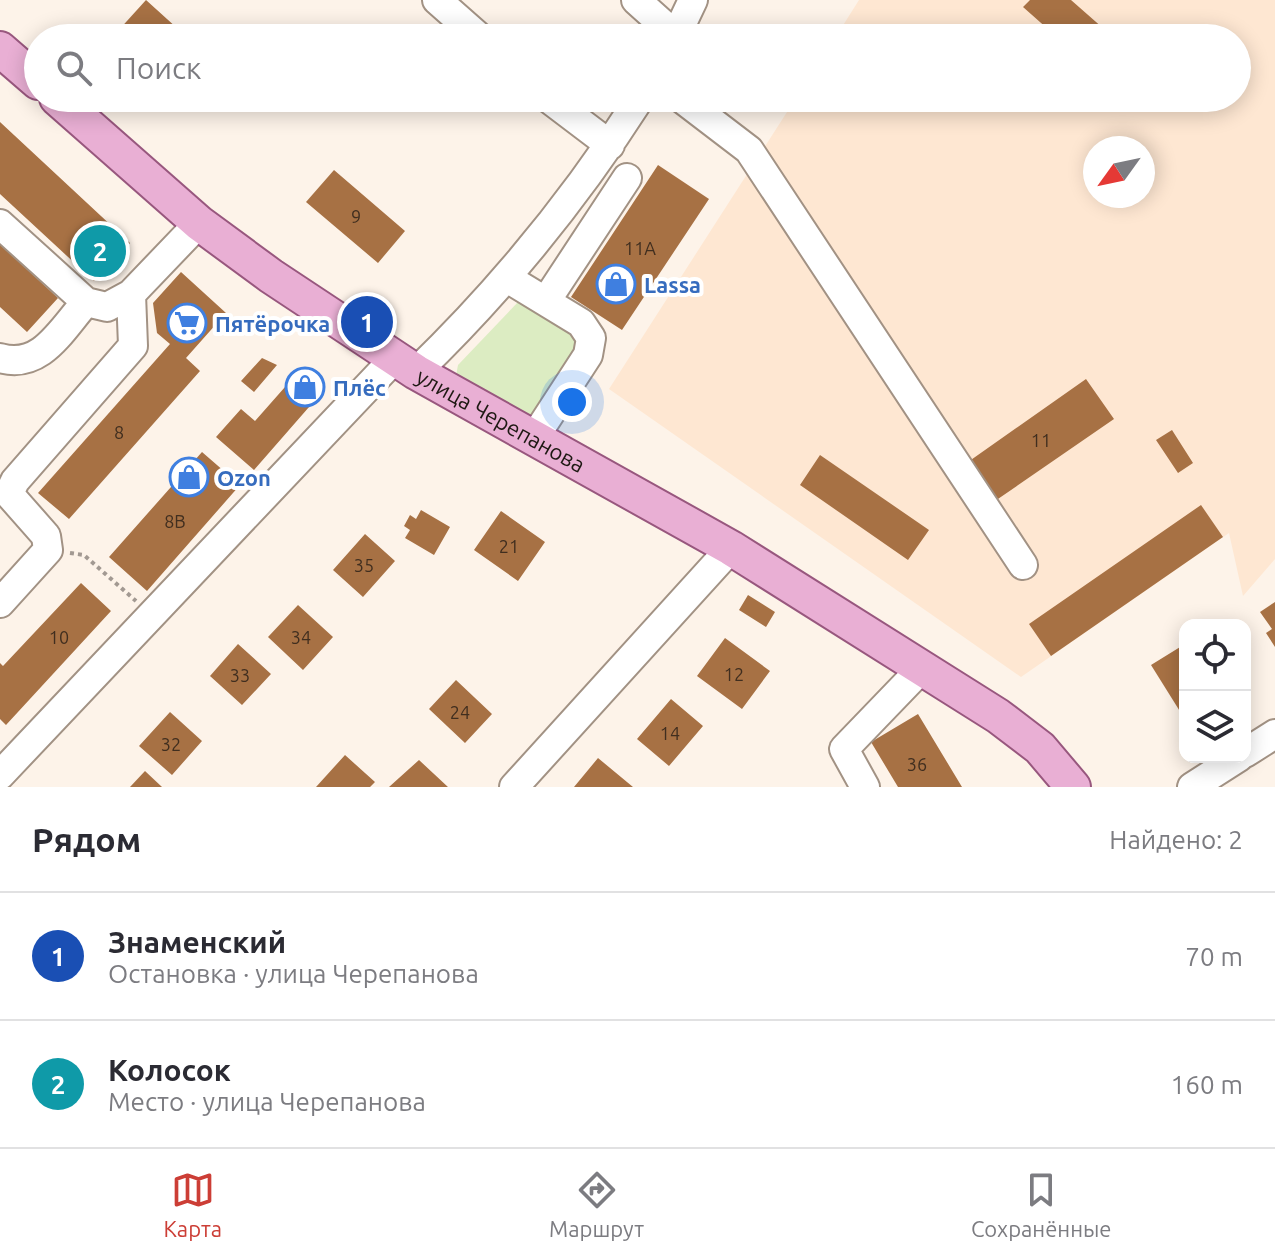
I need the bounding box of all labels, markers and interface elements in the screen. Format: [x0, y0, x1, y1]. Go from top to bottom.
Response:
search box [24, 24, 1251, 112]
icon: search [52, 46, 96, 90]
text: Поиск [116, 51, 201, 85]
north arrow [1083, 136, 1155, 208]
house number: 9 [351, 206, 361, 226]
pin: 2 [74, 221, 126, 281]
house number: 11А [624, 238, 656, 258]
shop icon: Lassa [595, 263, 637, 305]
place label: Lassa [644, 272, 701, 297]
pin: 1 [341, 292, 393, 352]
supermarket icon: Пятёрочка [166, 302, 208, 344]
place label: Пятёрочка [215, 311, 330, 336]
street label: улица Черепанова [412, 363, 590, 477]
shop icon: Плёс [284, 366, 326, 408]
place label: Плёс [333, 375, 386, 400]
your location [552, 382, 592, 422]
house number: 8 [114, 422, 124, 442]
house number: 11 [1031, 430, 1051, 450]
shop icon: Ozon [168, 456, 210, 498]
place label: Ozon [217, 465, 271, 490]
house number: 8В [164, 511, 186, 531]
house number: 21 [499, 536, 519, 556]
house number: 35 [354, 555, 374, 575]
map controls [1179, 619, 1251, 763]
button: locate [1179, 619, 1251, 691]
house number: 10 [49, 627, 69, 647]
house number: 34 [291, 627, 311, 647]
house number: 12 [724, 664, 744, 684]
house number: 33 [230, 665, 250, 685]
button: layers [1179, 691, 1251, 763]
house number: 24 [450, 702, 470, 722]
house number: 14 [660, 723, 680, 743]
house number: 32 [161, 734, 181, 754]
house number: 36 [907, 754, 927, 774]
text: Рядом [32, 820, 141, 858]
text: Найдено: 2 [1109, 825, 1243, 854]
text: Знаменский [108, 925, 286, 959]
text: 1 [51, 942, 65, 971]
text: 70 m [1185, 942, 1243, 971]
text: Остановка · улица Черепанова [108, 959, 479, 988]
text: Колосок [108, 1053, 231, 1087]
text: 2 [51, 1070, 65, 1099]
text: 160 m [1171, 1070, 1243, 1099]
text: Место · улица Черепанова [108, 1087, 426, 1116]
tab: Карта [163, 1168, 222, 1241]
tab: Маршрут [549, 1168, 644, 1241]
tab: Сохранённые [971, 1168, 1112, 1241]

